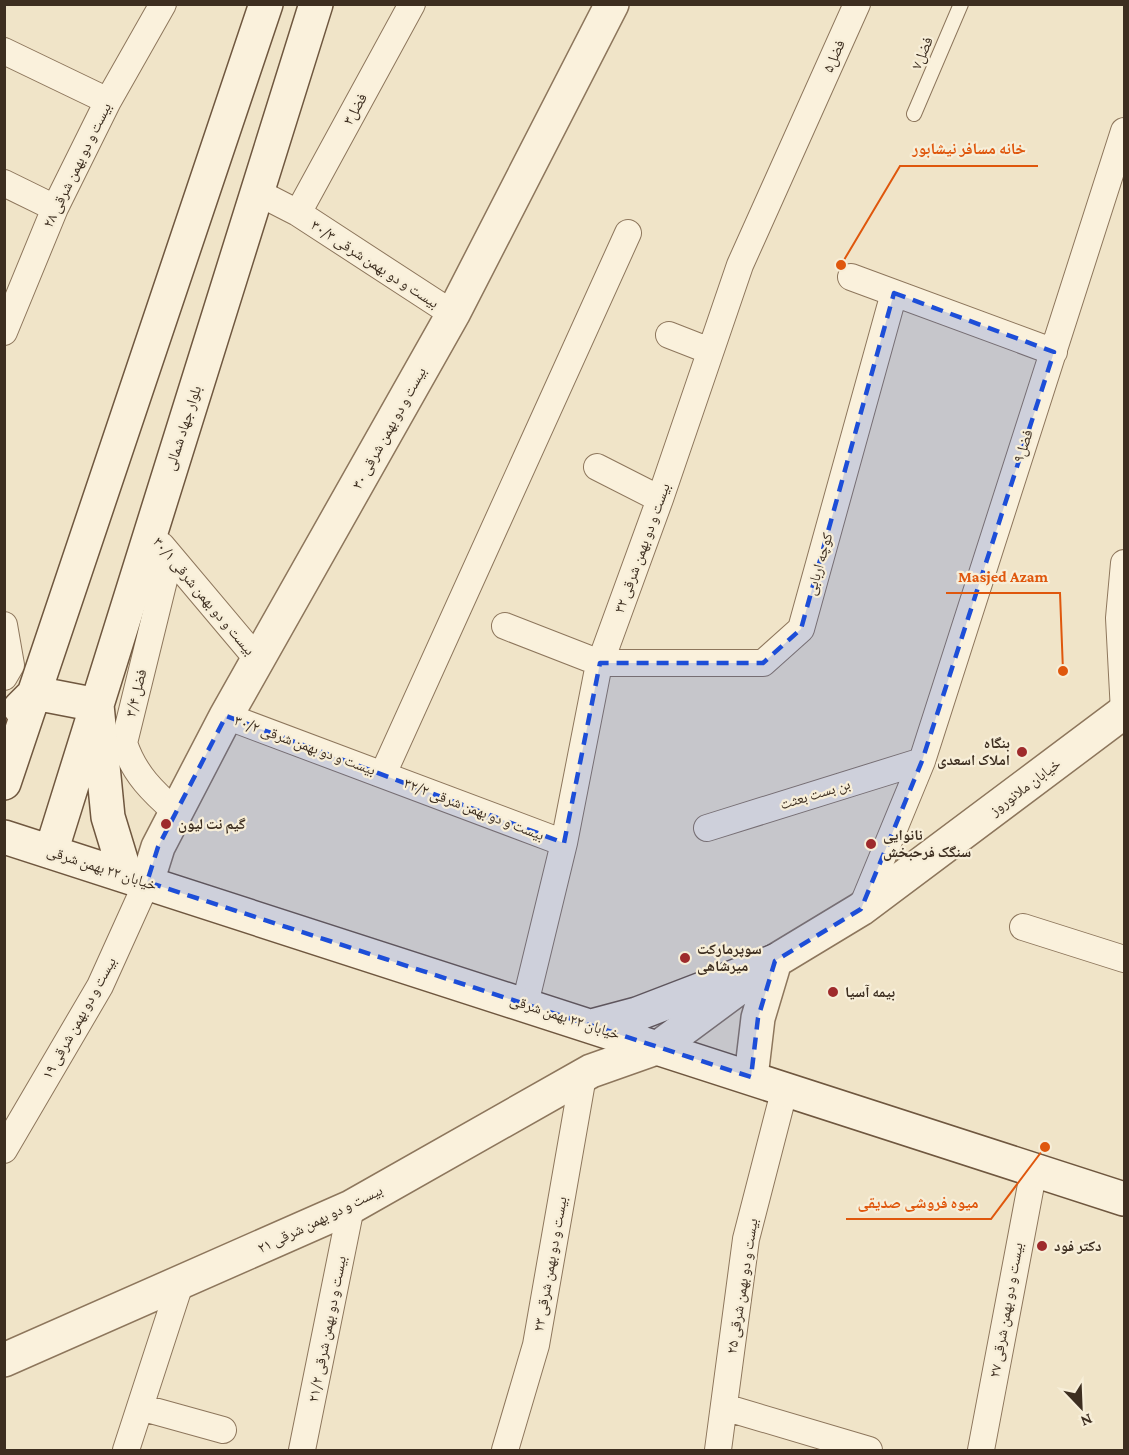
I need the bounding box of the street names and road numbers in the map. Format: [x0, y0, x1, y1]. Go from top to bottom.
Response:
street label: فضل۷ [908, 34, 938, 72]
street label: فضل۵ [820, 37, 850, 75]
street label: فضل۳ [340, 90, 372, 129]
street label: بیست و دو بهمن شرقی ۲۸ [40, 100, 116, 231]
street label: بیست و دو بهمن شرقی ۳۰/۳ [307, 217, 442, 313]
street label: بیست و دو بهمن شرقی ۳۰ [349, 364, 431, 493]
street label: بلوار جهاد شمالی [162, 383, 206, 473]
street label: فضل۹ [1010, 428, 1038, 465]
street label: بیست و دو بهمن شرقی ۳۲ [611, 481, 675, 616]
street label: کوچه اربابی [802, 531, 837, 598]
street label: بیست و دو بهمن شرقی ۳۰/۱ [148, 534, 258, 659]
street label: فضل ۳/۴ [122, 668, 152, 719]
street label: بیست و دو بهمن شرقی ۳۰/۲ [232, 712, 378, 780]
street label: خیابان ملانوروز [986, 755, 1065, 821]
street label: بیست و دو بهمن شرقی ۳۲/۲ [401, 775, 546, 845]
street label: بن بست بعثت [778, 776, 853, 814]
street label: خیابان ۲۲ بهمن شرقی [44, 843, 159, 895]
street label: بیست و دو بهمن شرقی ۱۹ [39, 954, 121, 1083]
street label: خیابان ۲۲ بهمن شرقی [507, 992, 622, 1044]
street label: بیست و دو بهمن شرقی ۲۱ [255, 1182, 386, 1258]
street label: بیست و دو بهمن شرقی ۲۳ [530, 1195, 572, 1333]
street label: بیست و دو بهمن شرقی ۲۵ [723, 1217, 763, 1355]
street label: بیست و دو بهمن شرقی ۲۷ [986, 1241, 1028, 1379]
street label: بیست و دو بهمن شرقی ۲۱/۲ [305, 1254, 351, 1404]

